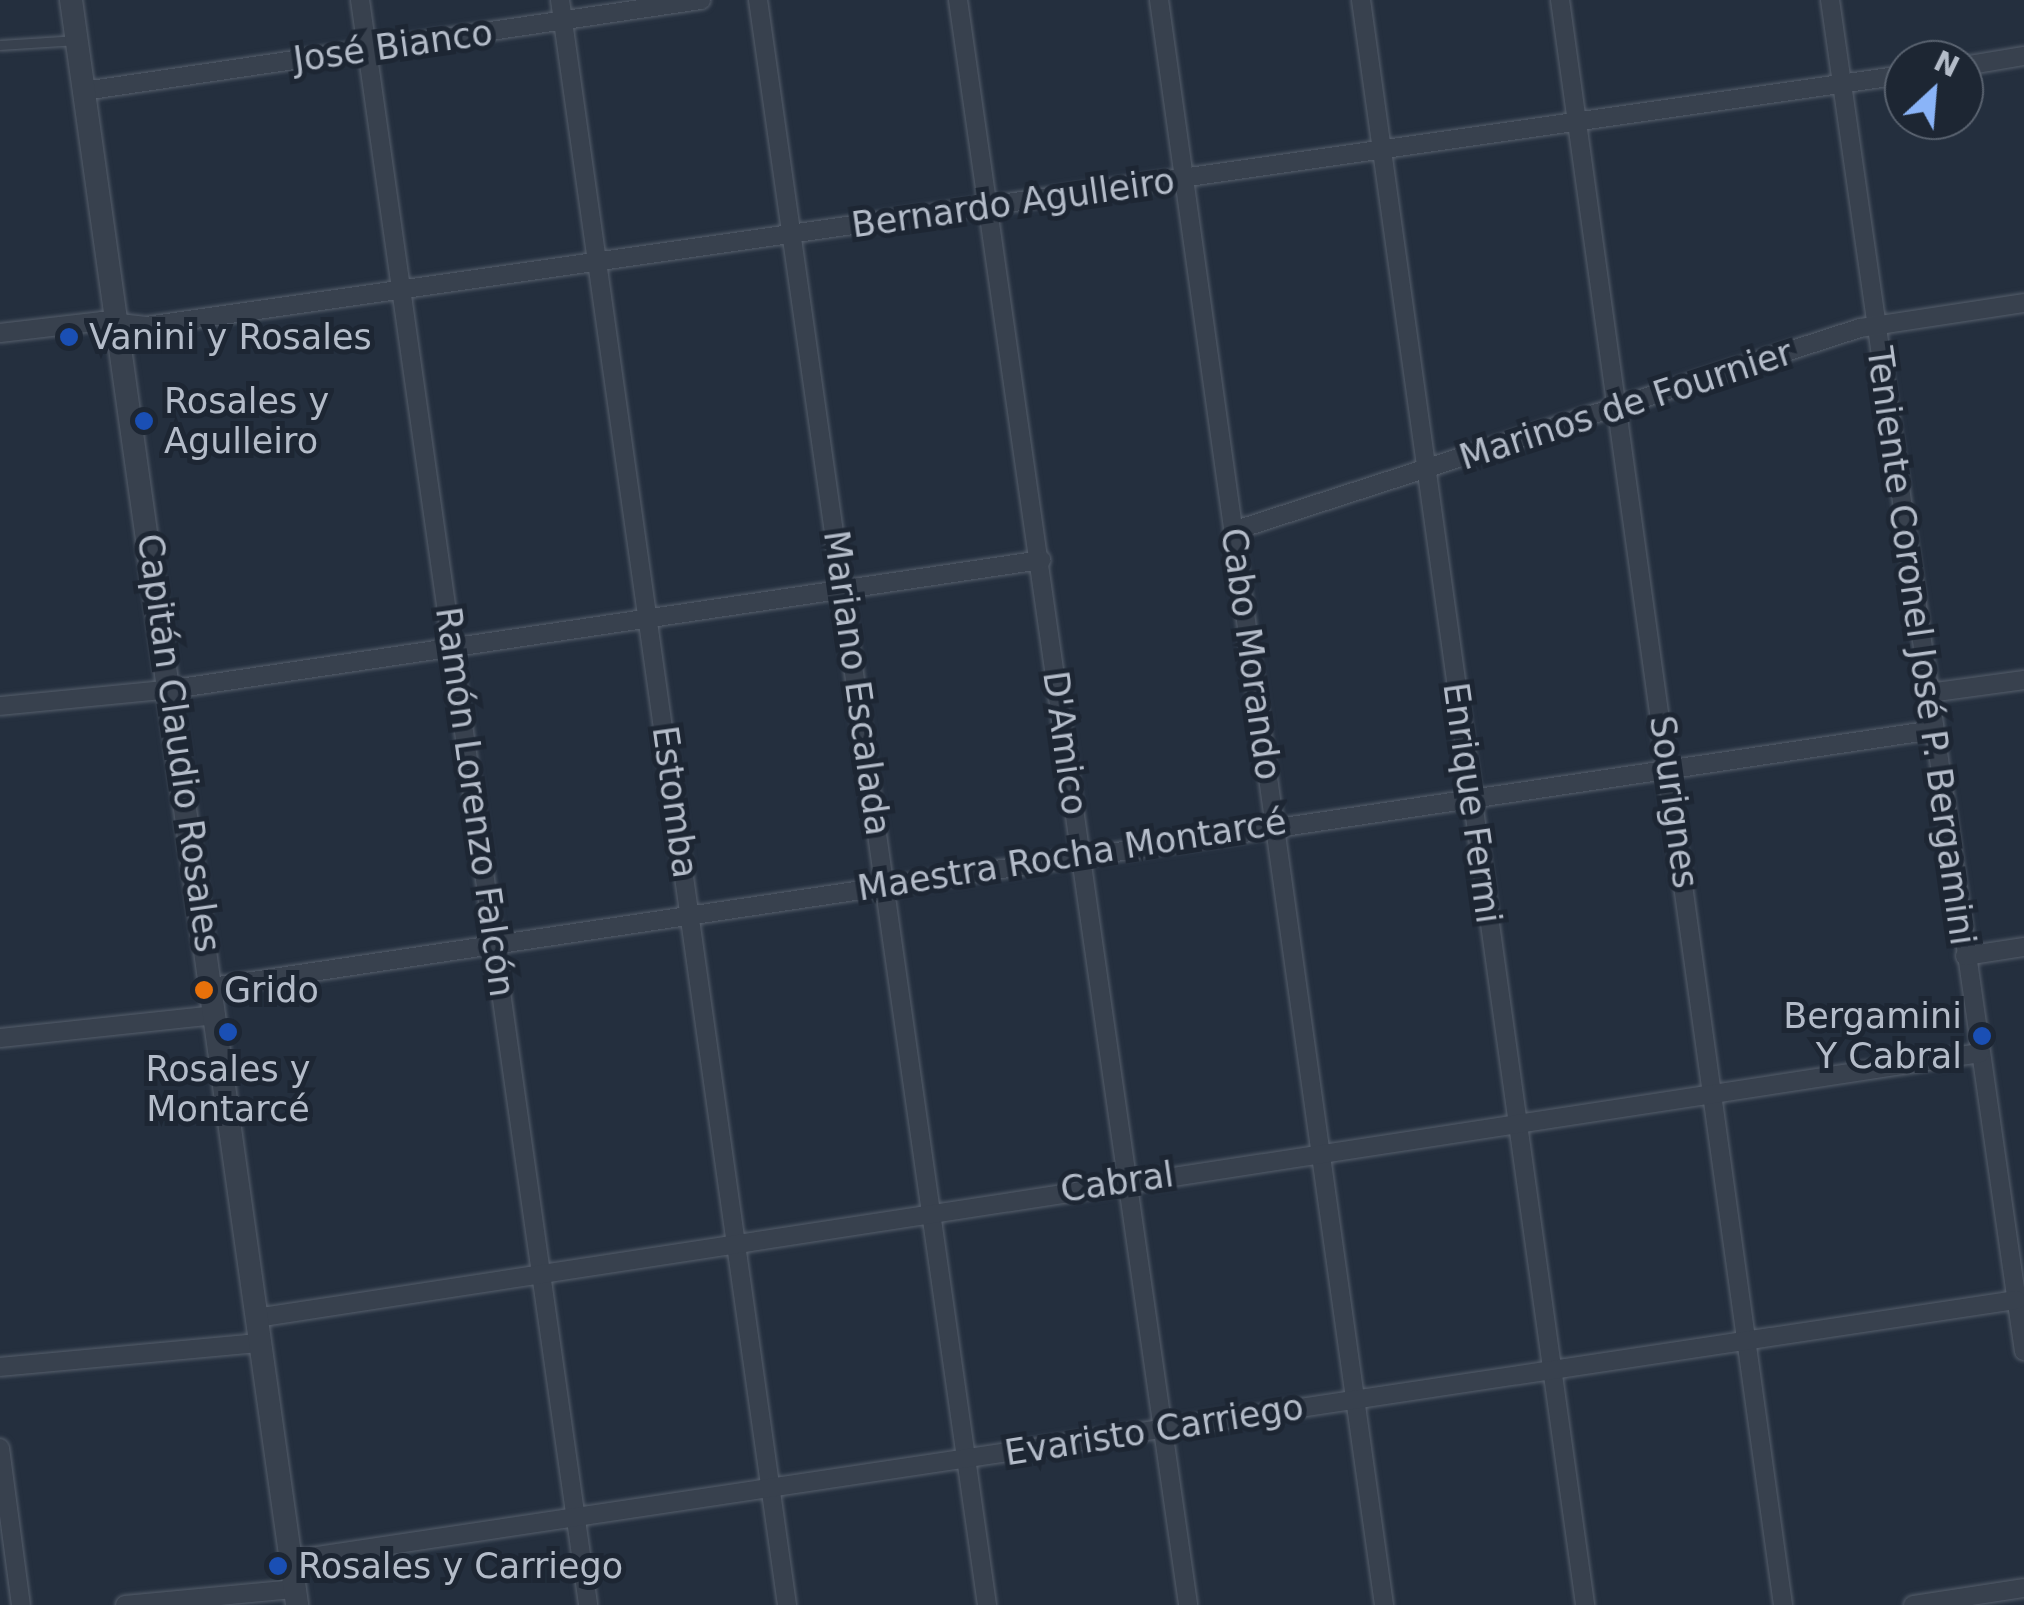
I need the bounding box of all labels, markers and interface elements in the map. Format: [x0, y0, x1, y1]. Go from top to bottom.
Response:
street label: José Bianco [291, 11, 495, 81]
north arrow [1884, 40, 1984, 140]
text: N [1929, 44, 1964, 84]
street label: Bernardo Agulleiro [849, 160, 1177, 246]
place label: Vanini y Rosales [89, 316, 372, 358]
marker: Vanini y Rosales [58, 326, 80, 348]
street label: Marinos de Fournier [1454, 331, 1798, 479]
street label: Teniente Coronel José P. Bergamini [1858, 344, 1984, 948]
place label: Rosales y Agulleiro [164, 380, 329, 462]
marker: Rosales y Agulleiro [133, 410, 155, 432]
street label: Cabo Morando [1213, 525, 1289, 783]
street label: Mariano Escalada [815, 528, 899, 838]
street label: Capitán Claudio Rosales [129, 531, 229, 955]
street label: Ramón Lorenzo Falcón [427, 604, 523, 1000]
street label: D'Amico [1034, 668, 1096, 818]
street label: Enrique Fermi [1434, 680, 1510, 926]
street label: Sourignes [1641, 713, 1707, 891]
street label: Estomba [644, 723, 706, 881]
street label: Maestra Rocha Montarcé [855, 800, 1289, 910]
place label: Grido [224, 969, 319, 1011]
marker: Grido [193, 979, 215, 1001]
place label: Bergamini Y Cabral [1783, 995, 1962, 1077]
marker: Rosales y Montarcé [217, 1021, 239, 1043]
marker: Bergamini Y Cabral [1971, 1025, 1993, 1047]
place label: Rosales y Montarcé [145, 1048, 311, 1130]
street label: Cabral [1058, 1153, 1176, 1211]
street label: Evaristo Carriego [1002, 1386, 1306, 1474]
place label: Rosales y Carriego [298, 1545, 623, 1587]
marker: Rosales y Carriego [267, 1555, 289, 1577]

